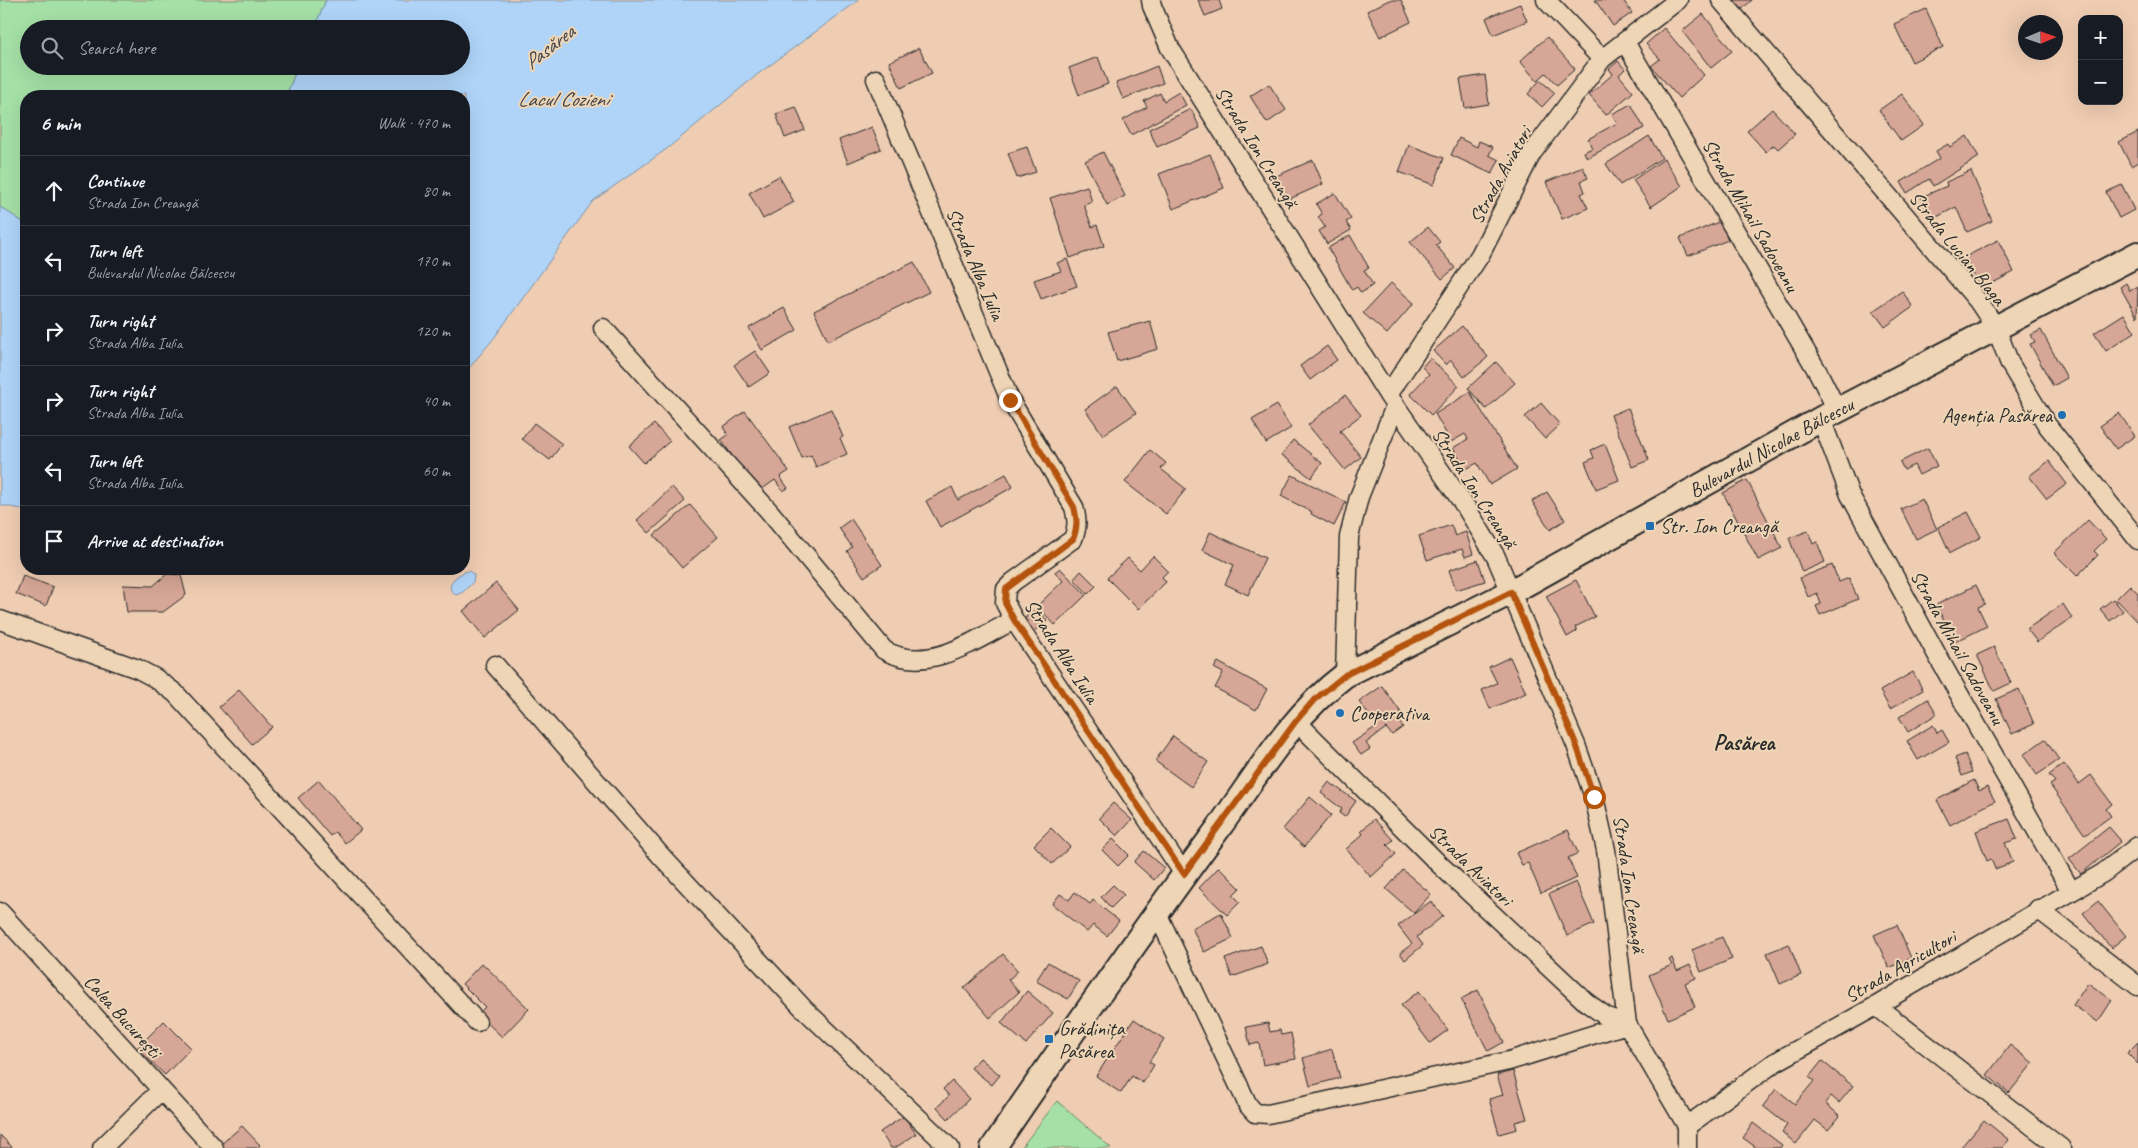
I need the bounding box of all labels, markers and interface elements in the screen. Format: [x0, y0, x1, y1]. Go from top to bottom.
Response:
north arrow [2018, 15, 2063, 60]
map controls [2078, 15, 2123, 105]
button: + [2078, 15, 2123, 60]
water label: Pasărea [518, 18, 582, 75]
search box [20, 20, 470, 75]
icon: search [38, 34, 66, 62]
text: Search here [78, 36, 155, 60]
button: − [2078, 60, 2123, 105]
street label: Strada Ion Creangă [1209, 82, 1305, 214]
water label: Lacul Cozieni [518, 86, 613, 112]
text: 6 min [40, 110, 81, 136]
text: Walk · 470 m [378, 113, 450, 133]
street label: Strada Aviatori [1464, 120, 1538, 228]
street label: Strada Mihail Sadoveanu [1697, 134, 1805, 297]
text: Continue [87, 169, 144, 193]
icon: ahead [40, 177, 68, 205]
text: 80 m [423, 181, 450, 201]
street label: Strada Lucian Blaga [1904, 186, 2012, 311]
text: Strada Ion Creangă [87, 193, 198, 213]
street label: Strada Alba Iulia [941, 204, 1011, 326]
text: Turn left [87, 239, 142, 263]
icon: left [40, 247, 68, 275]
text: 170 m [416, 251, 450, 271]
text: Bulevardul Nicolae Bălcescu [87, 263, 234, 283]
text: Turn right [87, 309, 154, 333]
icon: right [40, 317, 68, 345]
text: 120 m [416, 321, 450, 341]
text: Strada Alba Iulia [87, 333, 182, 353]
text: Turn right [87, 379, 154, 403]
icon: right [40, 387, 68, 415]
route end [999, 389, 1022, 412]
text: 40 m [423, 391, 450, 411]
street label: Bulevardul Nicolae Bălcescu [1684, 392, 1859, 503]
text: Strada Alba Iulia [87, 403, 182, 423]
place label: Agenția Pasărea [1942, 403, 2054, 428]
marker: Agenția Pasărea [2056, 409, 2068, 421]
street label: Strada Ion Creangă [1426, 423, 1524, 555]
text: Turn left [87, 449, 142, 473]
icon: left [40, 457, 68, 485]
text: 60 m [423, 461, 450, 481]
text: Strada Alba Iulia [87, 473, 182, 493]
place label: Str. Ion Creangă [1660, 514, 1780, 539]
marker: Str. Ion Creangă [1644, 520, 1656, 532]
icon: arrive [40, 527, 68, 555]
text: Arrive at destination [87, 529, 223, 553]
street label: Strada Mihail Sadoveanu [1905, 566, 2011, 730]
street label: Strada Alba Iulia [1019, 594, 1106, 710]
place label: Cooperativa [1350, 701, 1431, 726]
marker: Cooperativa [1334, 707, 1346, 719]
district label: Pasărea [1714, 729, 1776, 757]
route start [1583, 786, 1606, 809]
street label: Strada Ion Creangă [1608, 814, 1652, 957]
street label: Strada Aviatori [1423, 819, 1519, 913]
street label: Strada Agricultori [1840, 923, 1962, 1008]
street label: Calea București [78, 969, 168, 1065]
place label: Grădinița Pasărea [1059, 1016, 1126, 1064]
marker: Grădinița Pasărea [1043, 1033, 1055, 1045]

